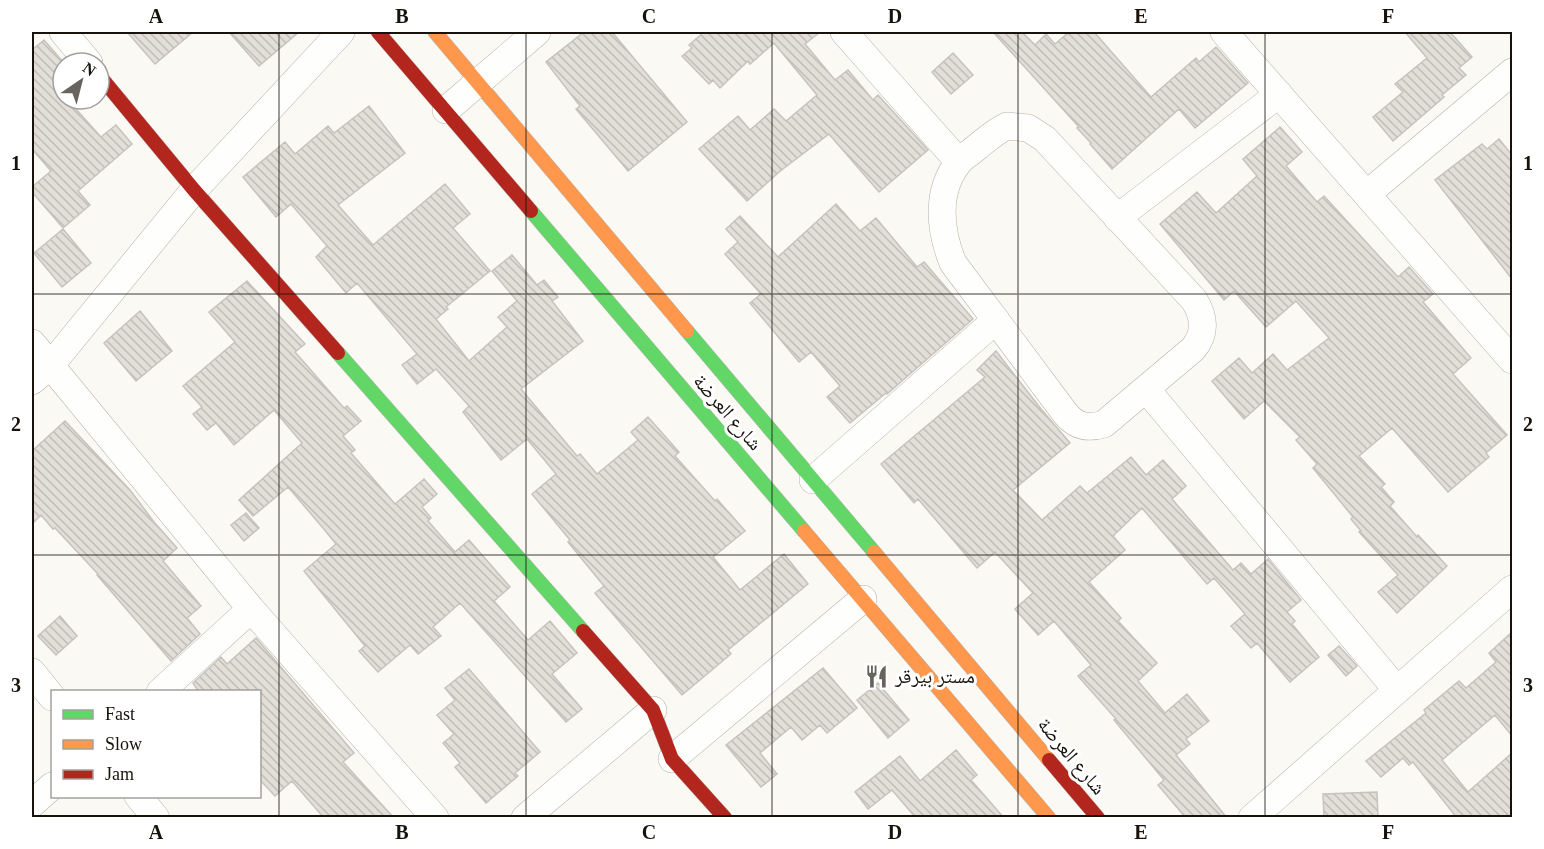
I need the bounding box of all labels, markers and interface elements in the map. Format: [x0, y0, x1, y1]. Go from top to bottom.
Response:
text: A [149, 5, 164, 27]
text: B [395, 5, 409, 27]
text: C [642, 5, 656, 27]
text: D [888, 5, 902, 27]
text: E [1134, 5, 1148, 27]
text: F [1382, 5, 1394, 27]
north arrow [51, 51, 111, 111]
text: N [80, 59, 99, 80]
text: 1 [11, 152, 21, 174]
text: 1 [1523, 152, 1533, 174]
street label: شارع العرضة [688, 370, 767, 456]
text: 2 [11, 413, 21, 435]
text: 2 [1523, 413, 1533, 435]
restaurant icon: مستر بيرقر [864, 663, 890, 689]
place label: مستر بيرقر [894, 665, 975, 688]
text: 3 [11, 674, 21, 696]
text: 3 [1523, 674, 1533, 696]
legend [51, 690, 261, 798]
text: Fast [105, 704, 135, 724]
street label: شارع العرضة [1032, 713, 1110, 800]
text: Slow [105, 734, 142, 754]
text: Jam [105, 764, 134, 784]
text: A [149, 821, 164, 843]
text: B [395, 821, 409, 843]
text: C [642, 821, 656, 843]
text: D [888, 821, 902, 843]
text: E [1134, 821, 1148, 843]
text: F [1382, 821, 1394, 843]

